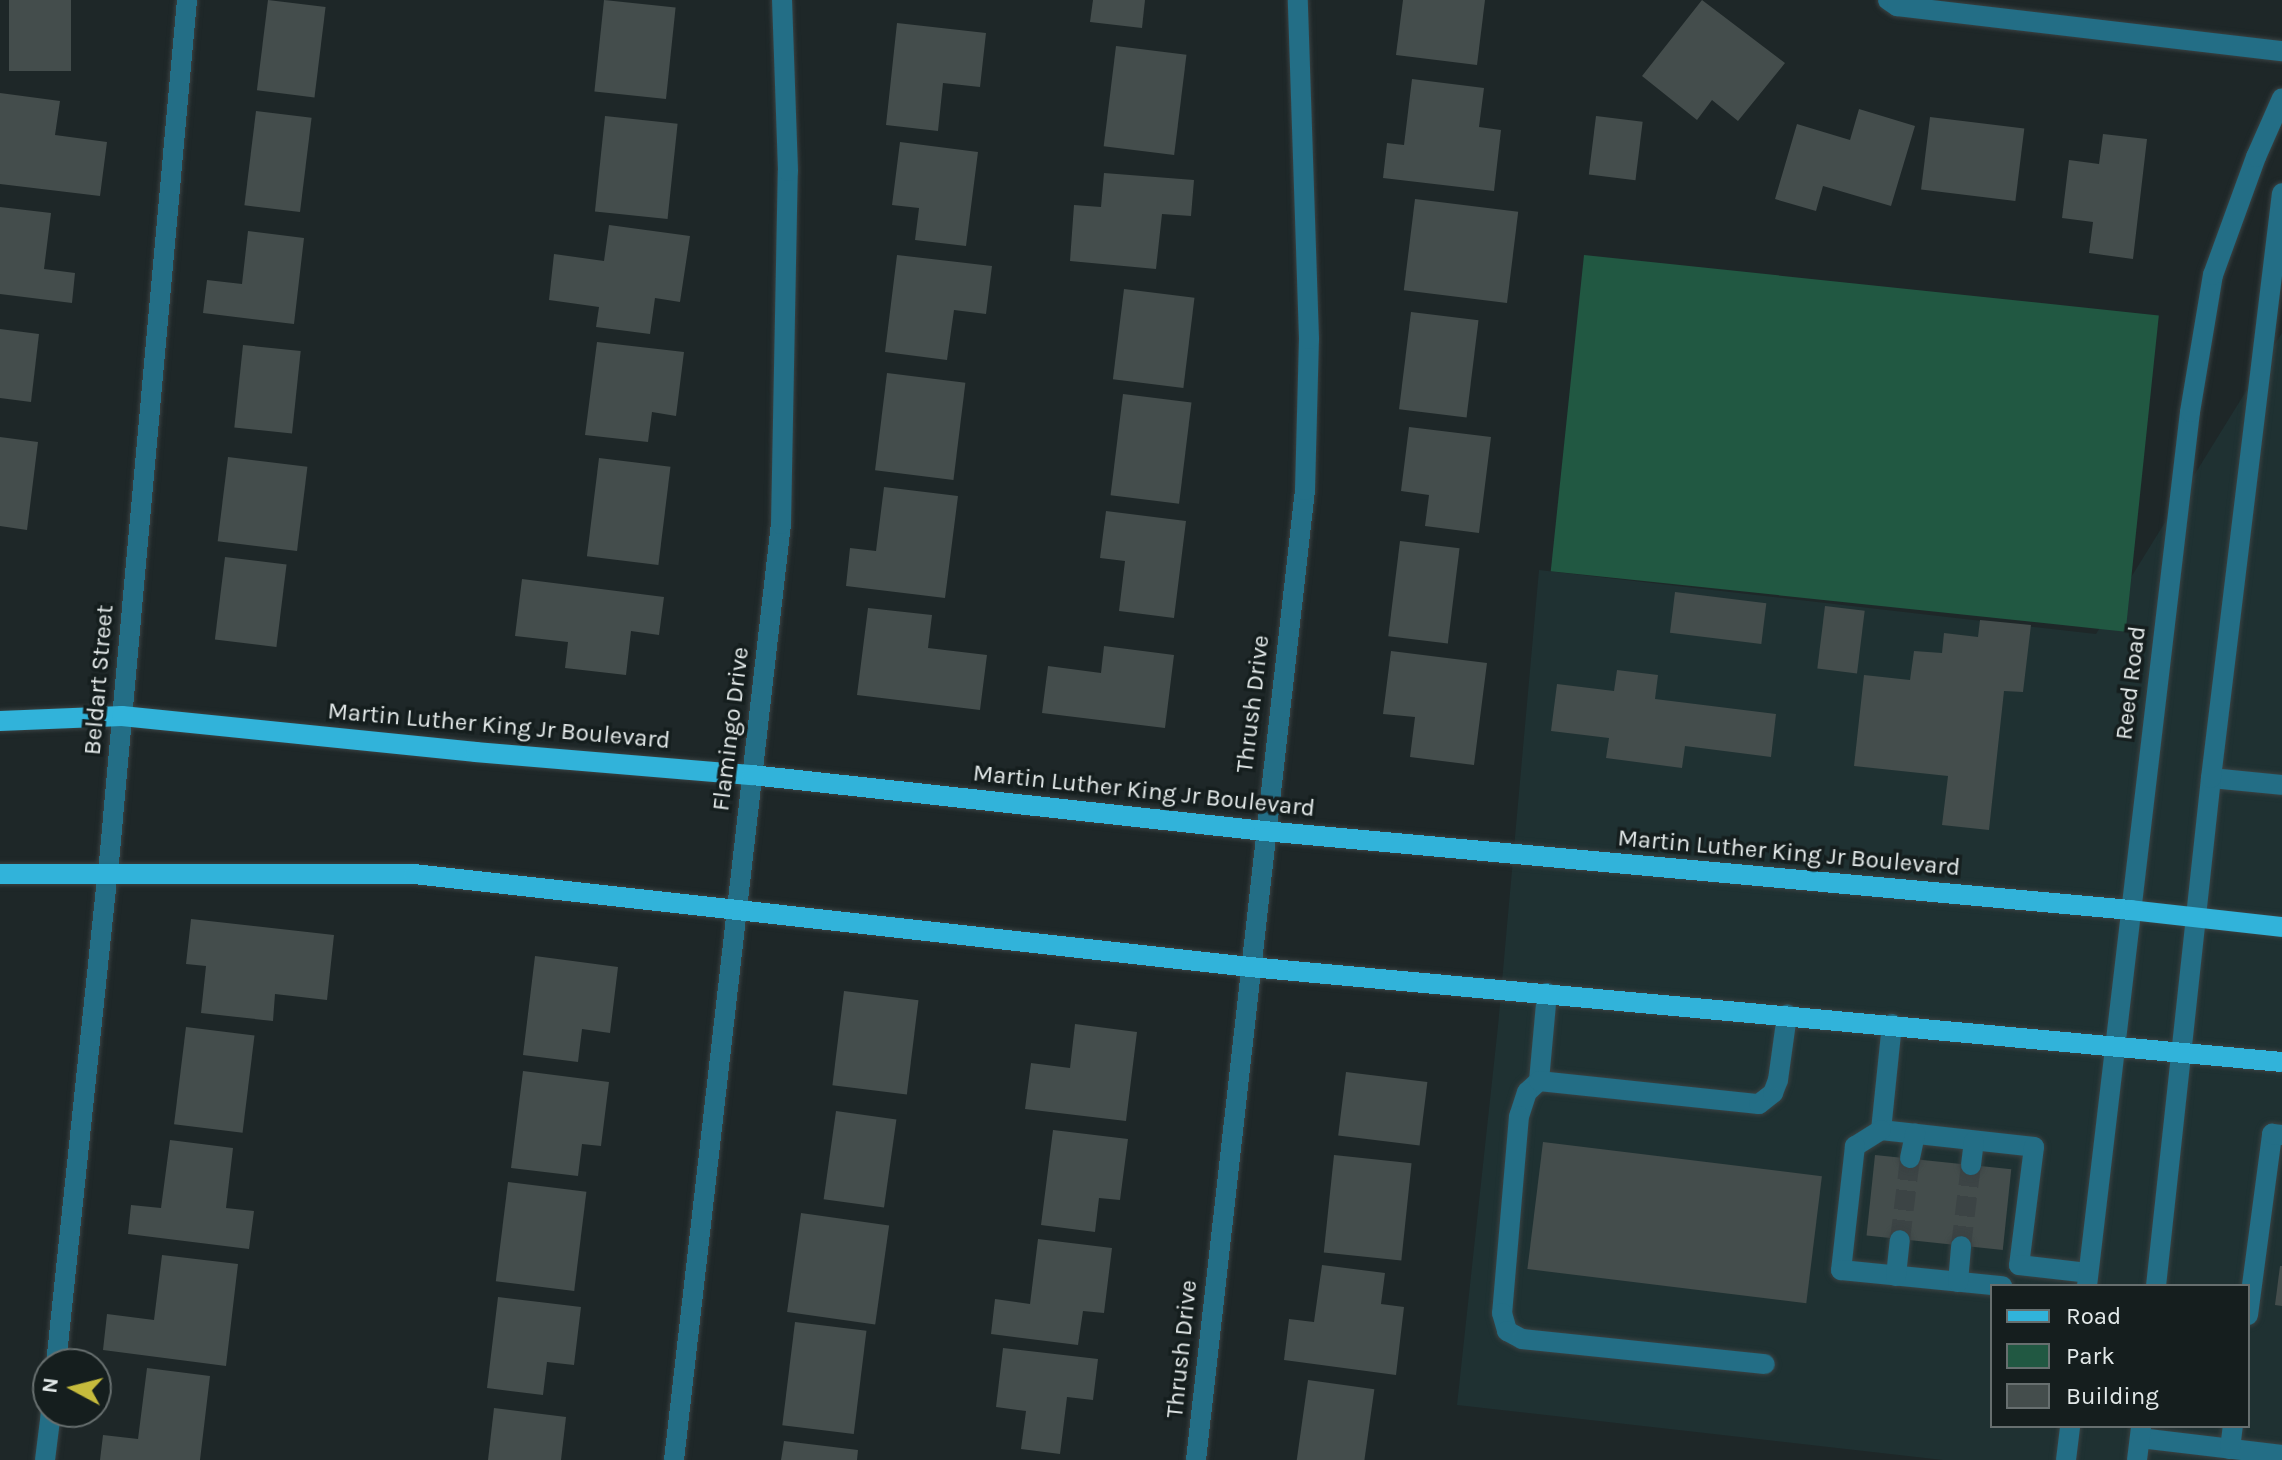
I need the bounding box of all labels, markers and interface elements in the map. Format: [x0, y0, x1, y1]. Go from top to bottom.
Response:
street label: Beldart Street [78, 604, 120, 756]
street label: Reed Road [2110, 624, 2152, 742]
street label: Thrush Drive [1230, 633, 1276, 775]
street label: Flamingo Drive [707, 645, 755, 813]
street label: Martin Luther King Jr Boulevard [326, 697, 672, 755]
street label: Martin Luther King Jr Boulevard [972, 759, 1316, 823]
street label: Martin Luther King Jr Boulevard [1616, 824, 1962, 882]
street label: Thrush Drive [1160, 1279, 1204, 1419]
legend [1990, 1284, 2250, 1428]
text: Road [2066, 1302, 2121, 1330]
text: Park [2066, 1342, 2115, 1370]
north arrow [32, 1348, 112, 1428]
text: N [36, 1376, 64, 1395]
text: Building [2066, 1382, 2159, 1410]

